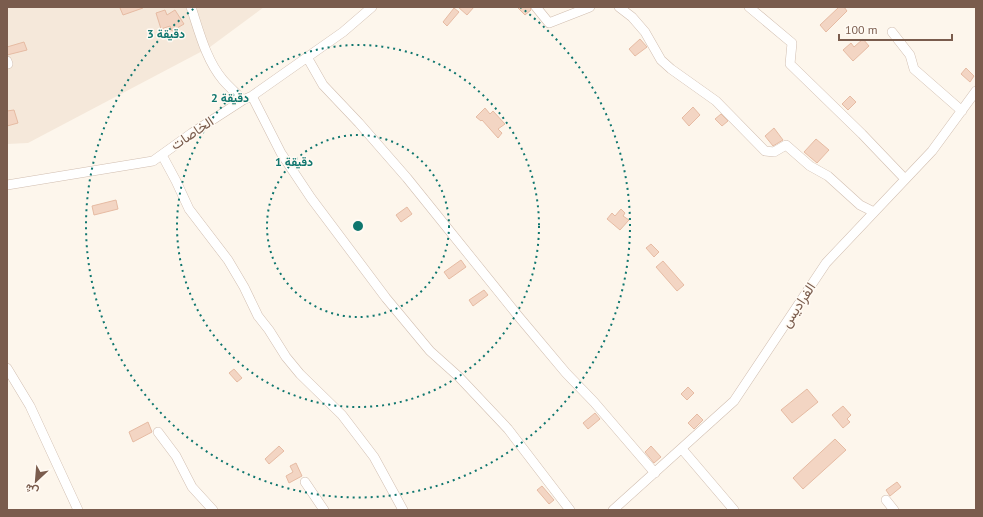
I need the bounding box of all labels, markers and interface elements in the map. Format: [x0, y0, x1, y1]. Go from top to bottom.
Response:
scale bar [839, 16, 952, 42]
text: 100 m [845, 22, 878, 37]
text: 3 دقيقة [147, 26, 185, 41]
text: 2 دقيقة [211, 90, 249, 105]
street label: الخاصات [167, 112, 217, 154]
text: 1 دقيقة [275, 154, 313, 169]
centre of rings [351, 219, 365, 233]
street label: الفراديس [777, 279, 819, 331]
north arrow [16, 461, 56, 501]
text: ش [23, 481, 41, 499]

